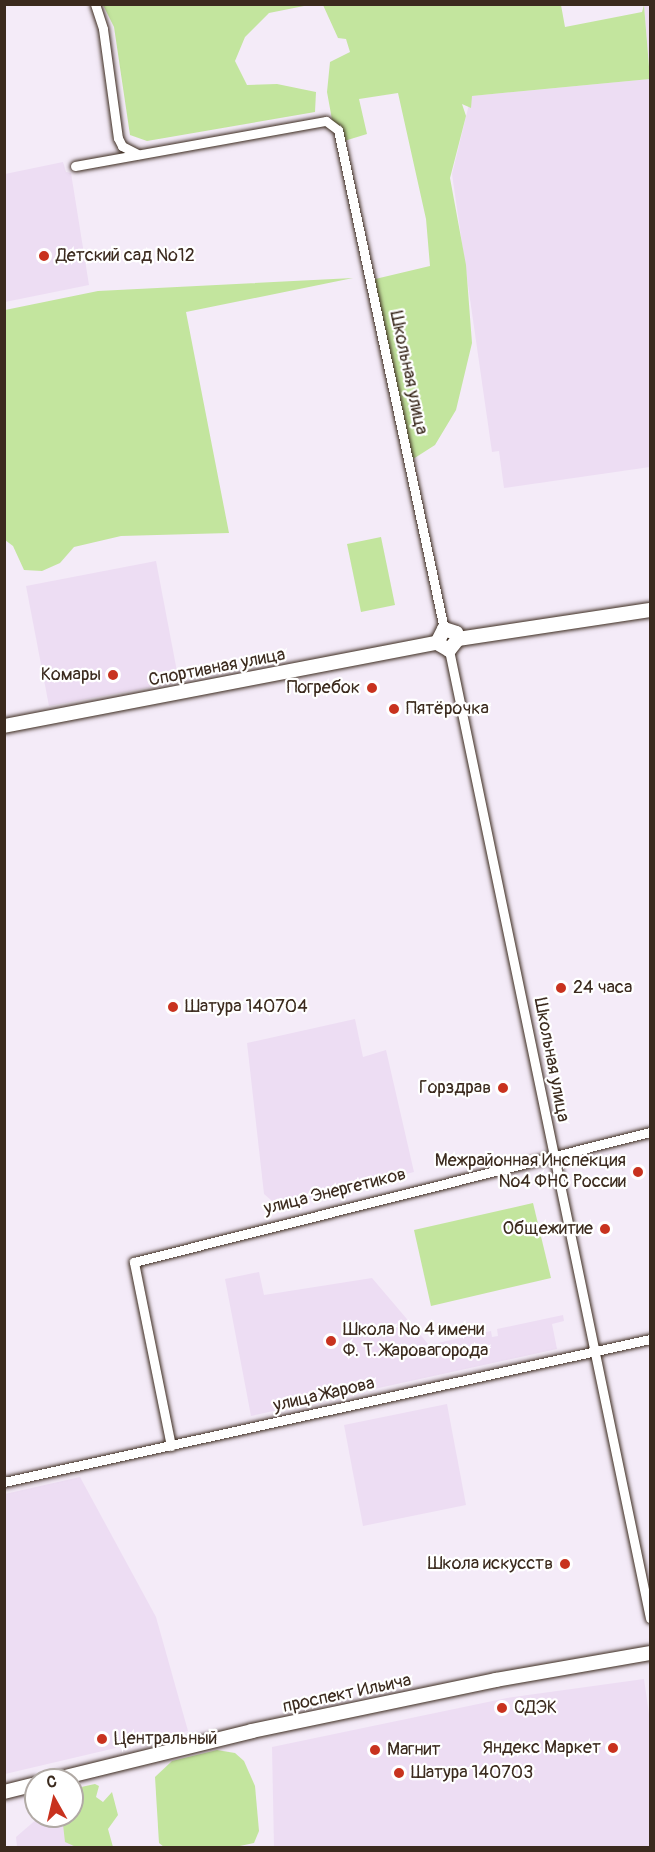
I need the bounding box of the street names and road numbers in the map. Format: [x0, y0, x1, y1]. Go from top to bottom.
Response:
street label: Школьная улица [384, 309, 432, 437]
street label: Спортивная улица [147, 644, 287, 692]
street label: Школьная улица [528, 996, 574, 1124]
street label: улица Энергетиков [262, 1164, 408, 1220]
street label: улица Жарова [271, 1373, 377, 1417]
street label: проспект Ильича [281, 1670, 413, 1718]

